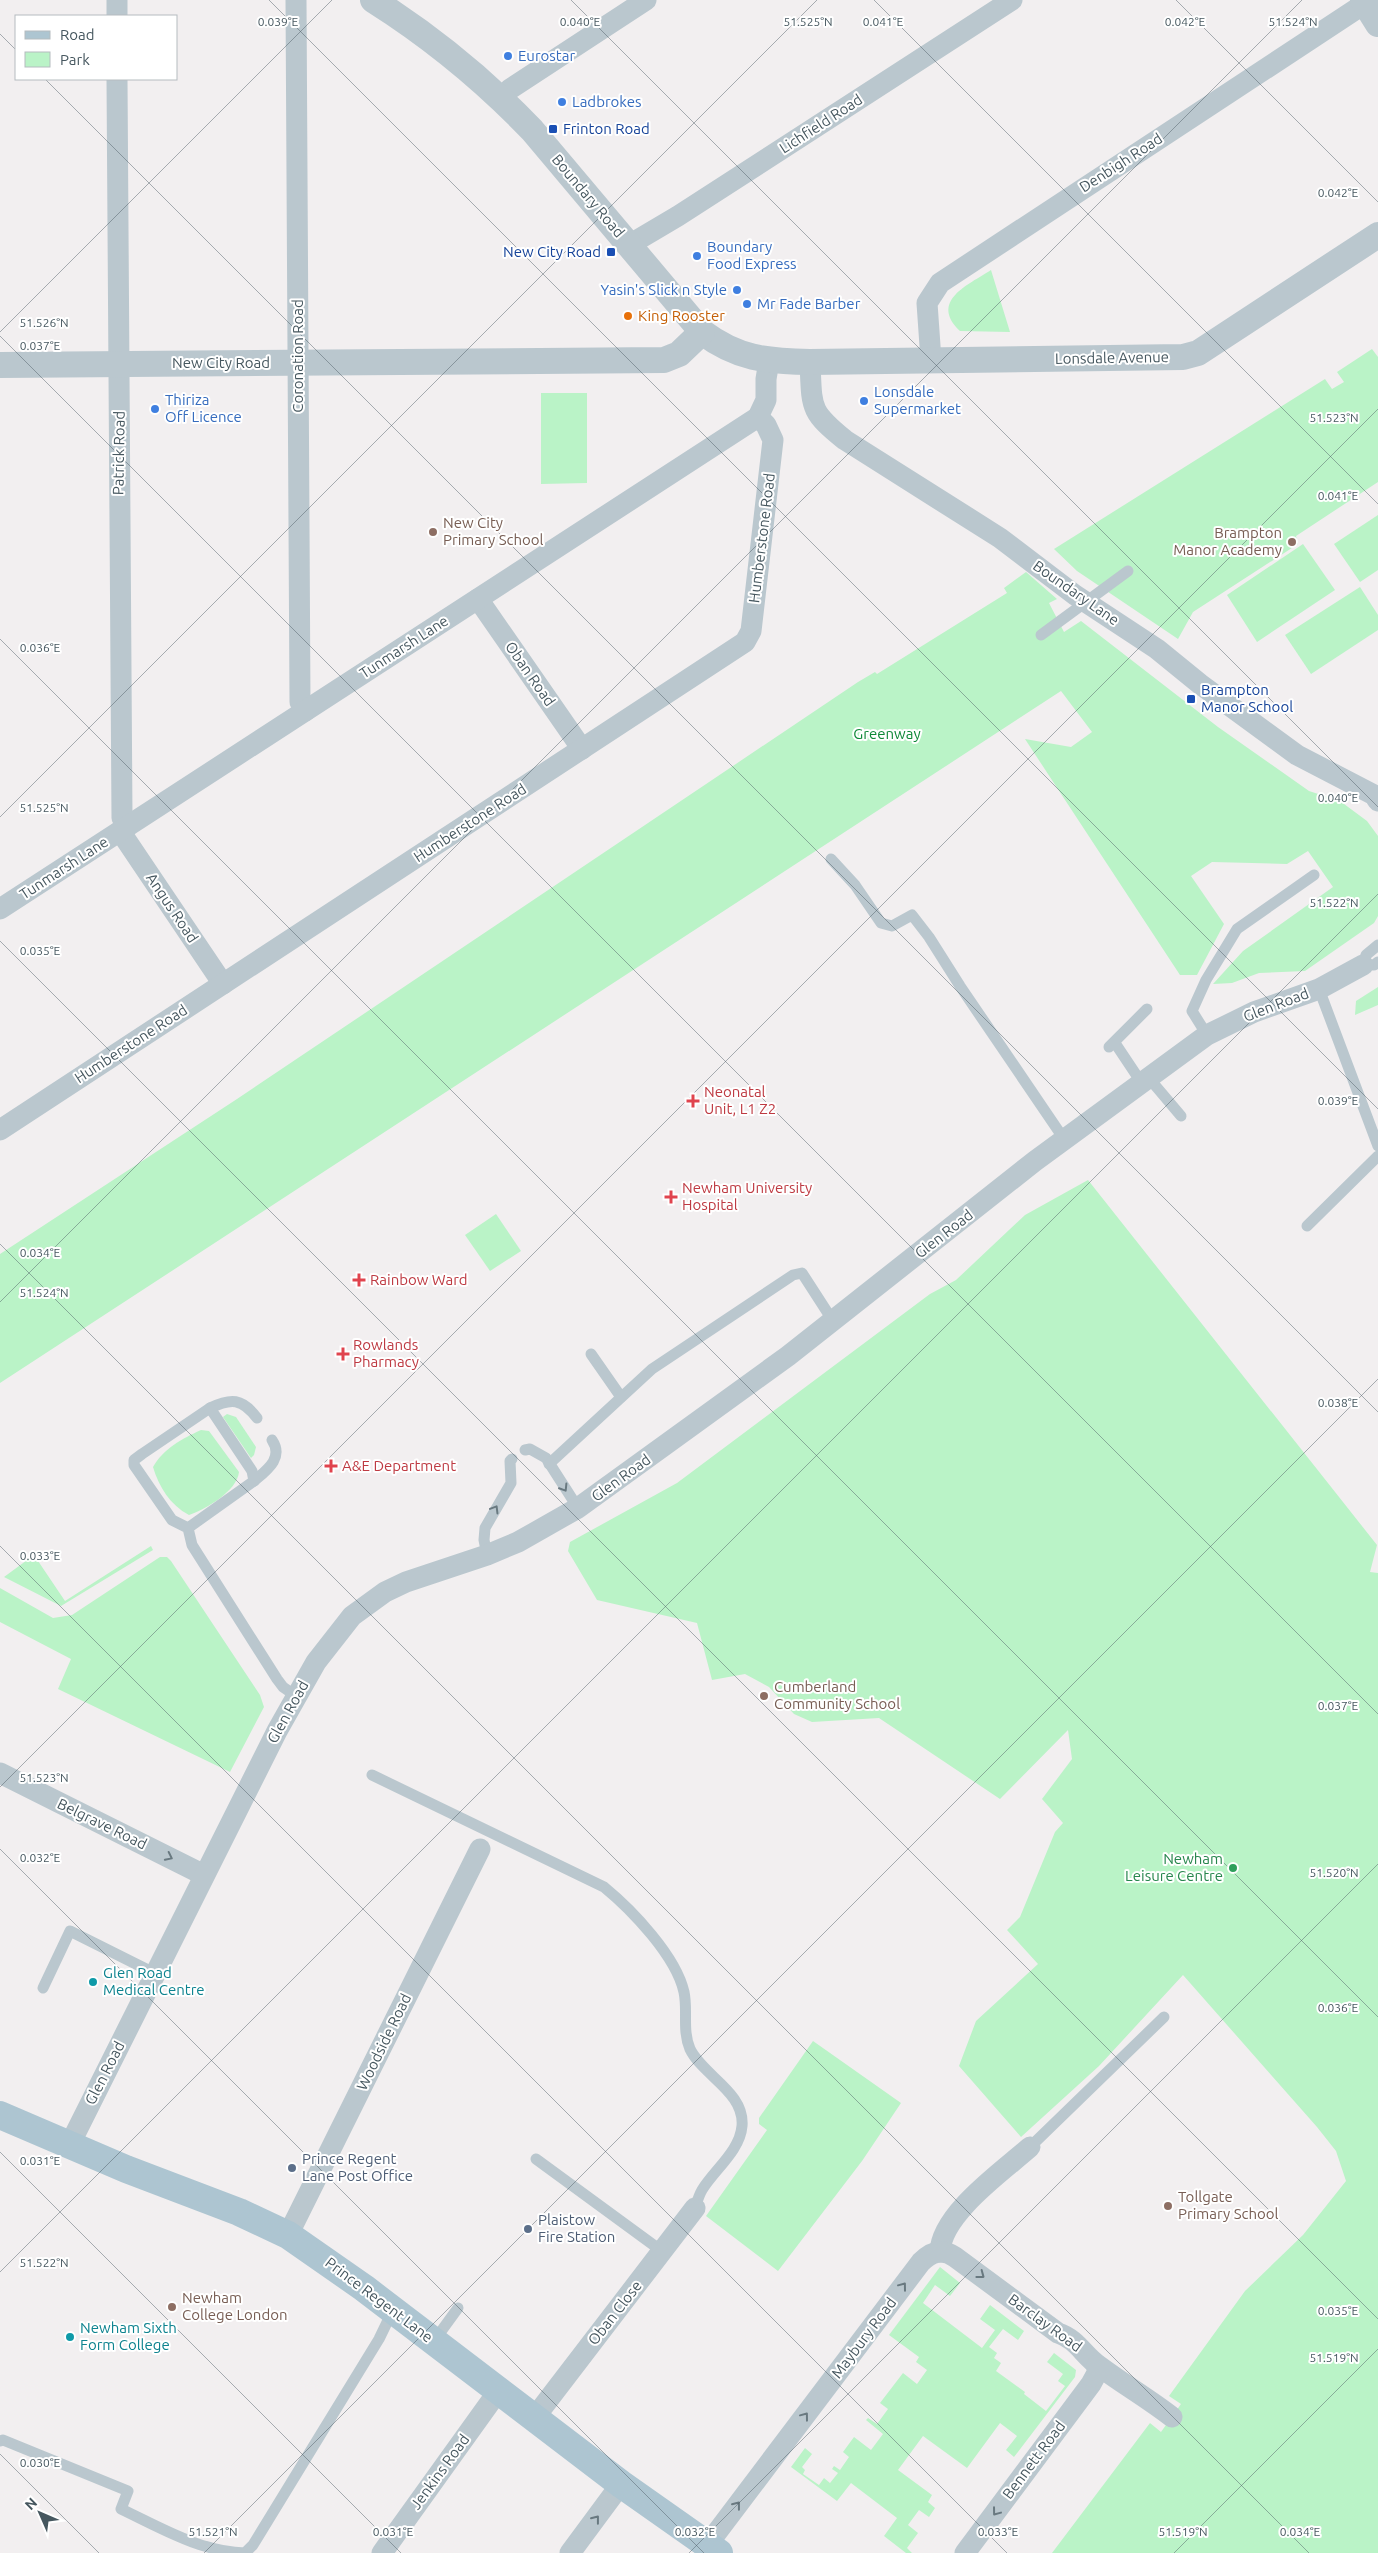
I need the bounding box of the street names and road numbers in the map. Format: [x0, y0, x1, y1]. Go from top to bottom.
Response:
street label: Lichfield Road [776, 91, 865, 157]
street label: Denbigh Road [1076, 130, 1165, 196]
street label: Boundary Road [549, 151, 628, 241]
street label: Coronation Road [289, 299, 306, 413]
street label: Lonsdale Avenue [1055, 348, 1169, 367]
street label: New City Road [172, 354, 270, 371]
street label: Patrick Road [109, 411, 128, 495]
street label: Humberstone Road [745, 472, 778, 604]
street label: Boundary Lane [1030, 557, 1122, 628]
street label: Tunmarsh Lane [356, 612, 451, 682]
street label: Oban Road [502, 638, 559, 709]
street label: Humberstone Road [410, 780, 529, 865]
street label: Tunmarsh Lane [16, 833, 111, 903]
street label: Angus Road [143, 870, 202, 946]
street label: Glen Road [1241, 984, 1311, 1025]
street label: Humberstone Road [71, 1001, 190, 1086]
street label: Glen Road [911, 1206, 976, 1261]
street label: Glen Road [588, 1451, 654, 1505]
street label: Glen Road [263, 1678, 312, 1746]
street label: Belgrave Road [55, 1795, 150, 1853]
street label: Woodside Road [353, 1991, 414, 2093]
street label: Glen Road [81, 2038, 128, 2107]
street label: Prince Regent Lane [322, 2254, 436, 2346]
street label: Oban Close [584, 2277, 645, 2348]
street label: Barclay Road [1005, 2290, 1085, 2355]
street label: Maybury Road [828, 2294, 899, 2381]
street label: Bennett Road [999, 2417, 1068, 2502]
street label: Jenkins Road [407, 2431, 472, 2513]

